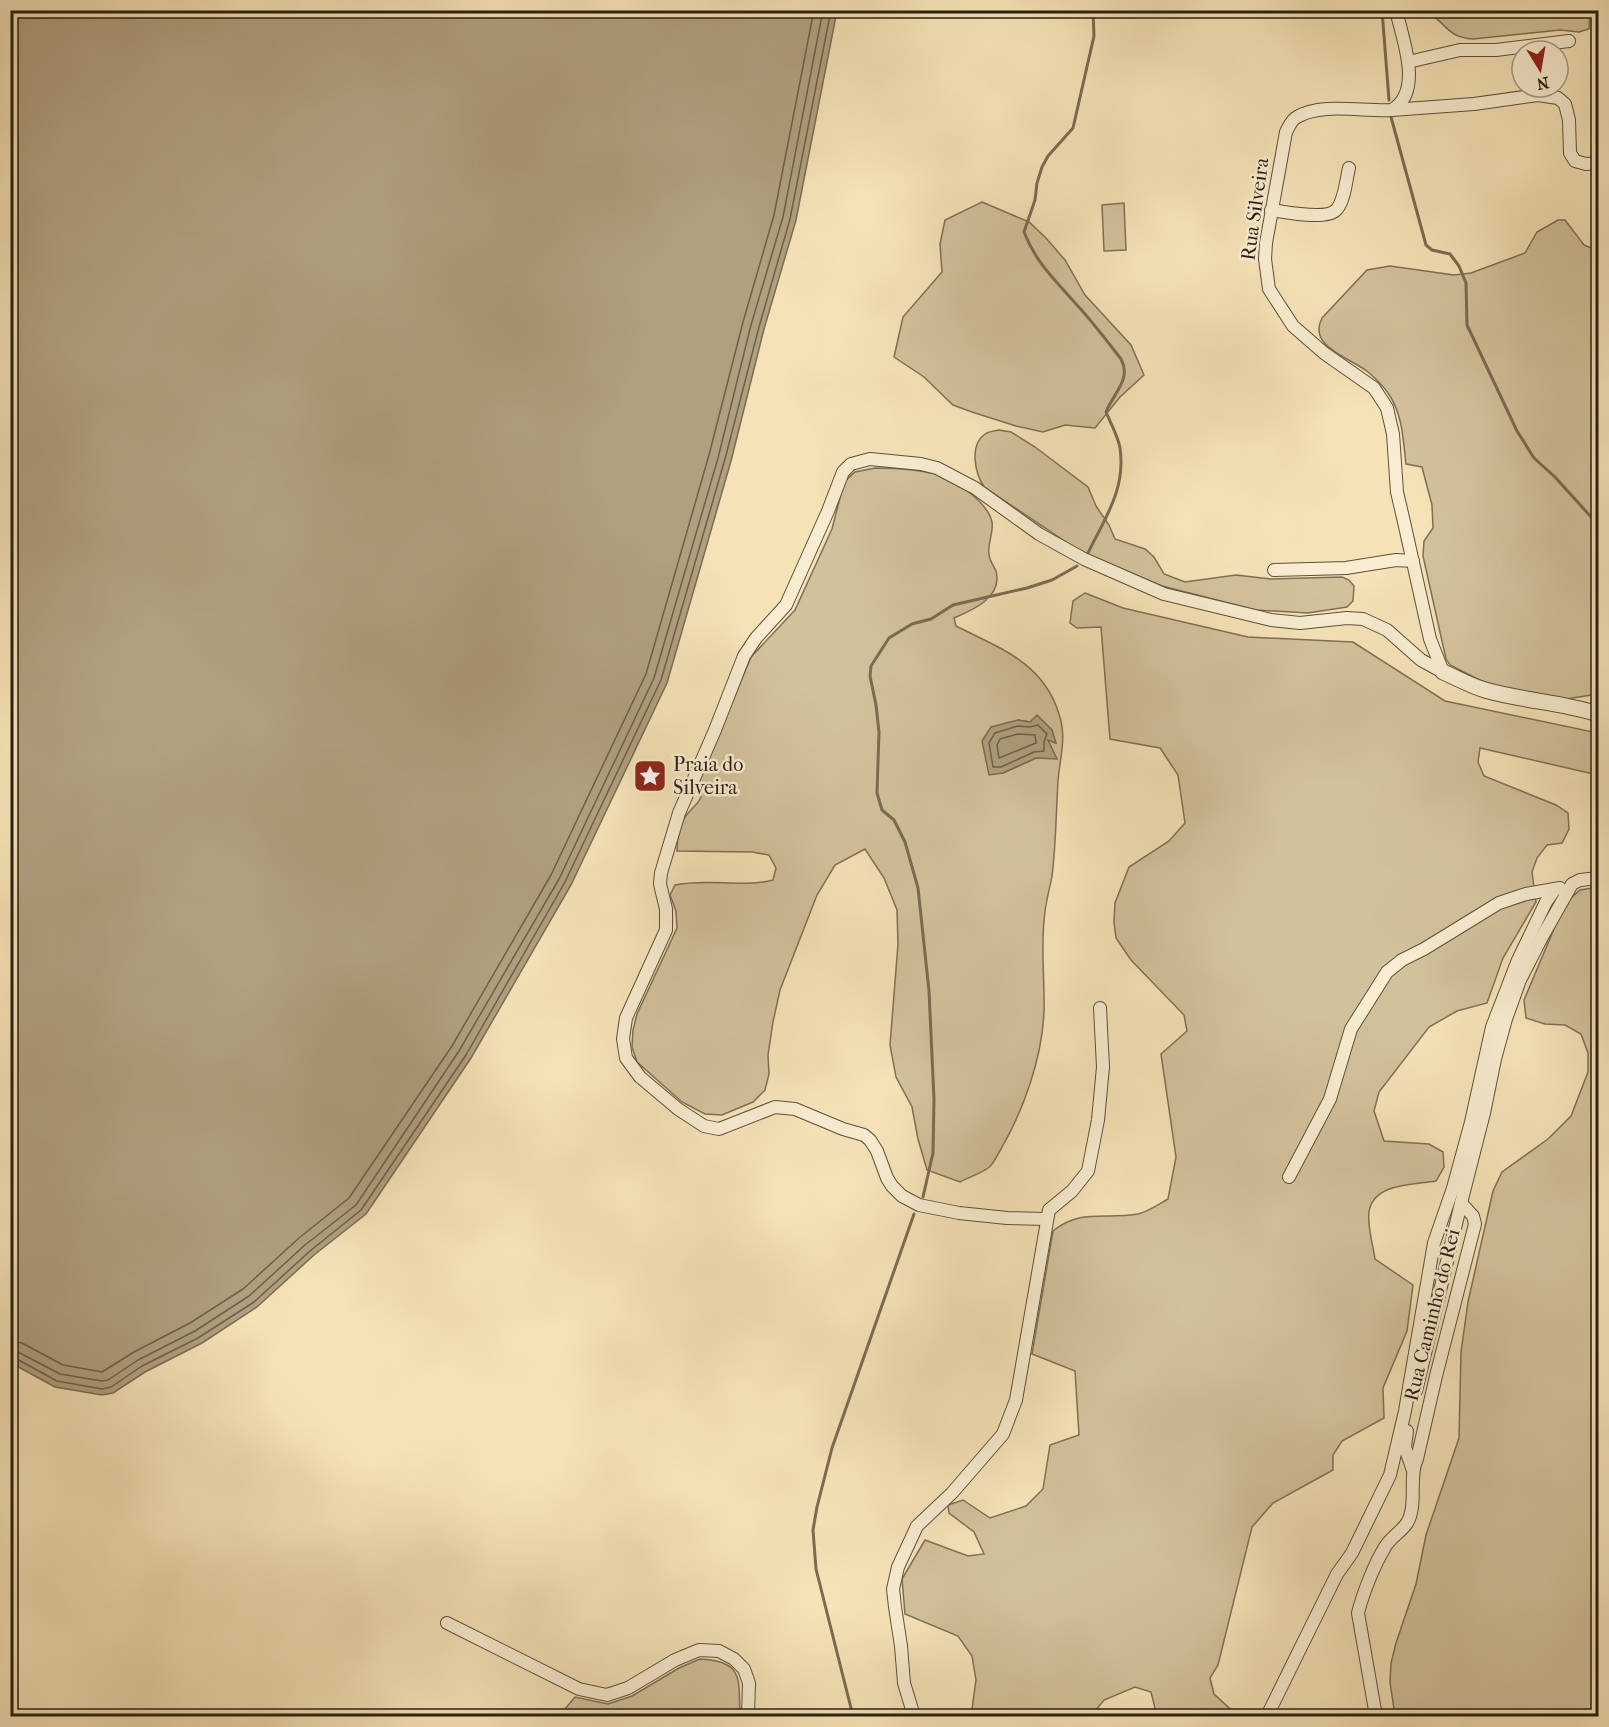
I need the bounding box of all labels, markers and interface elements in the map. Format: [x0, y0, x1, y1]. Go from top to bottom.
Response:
north arrow [1510, 39, 1570, 99]
text: N [1534, 73, 1551, 94]
street label: Rua Silveira [1236, 155, 1274, 262]
place label: Praia do Silveira [673, 753, 743, 799]
place icon: Praia do Silveira [632, 758, 668, 794]
street label: Rua Caminho do Rei [1399, 1226, 1465, 1404]

